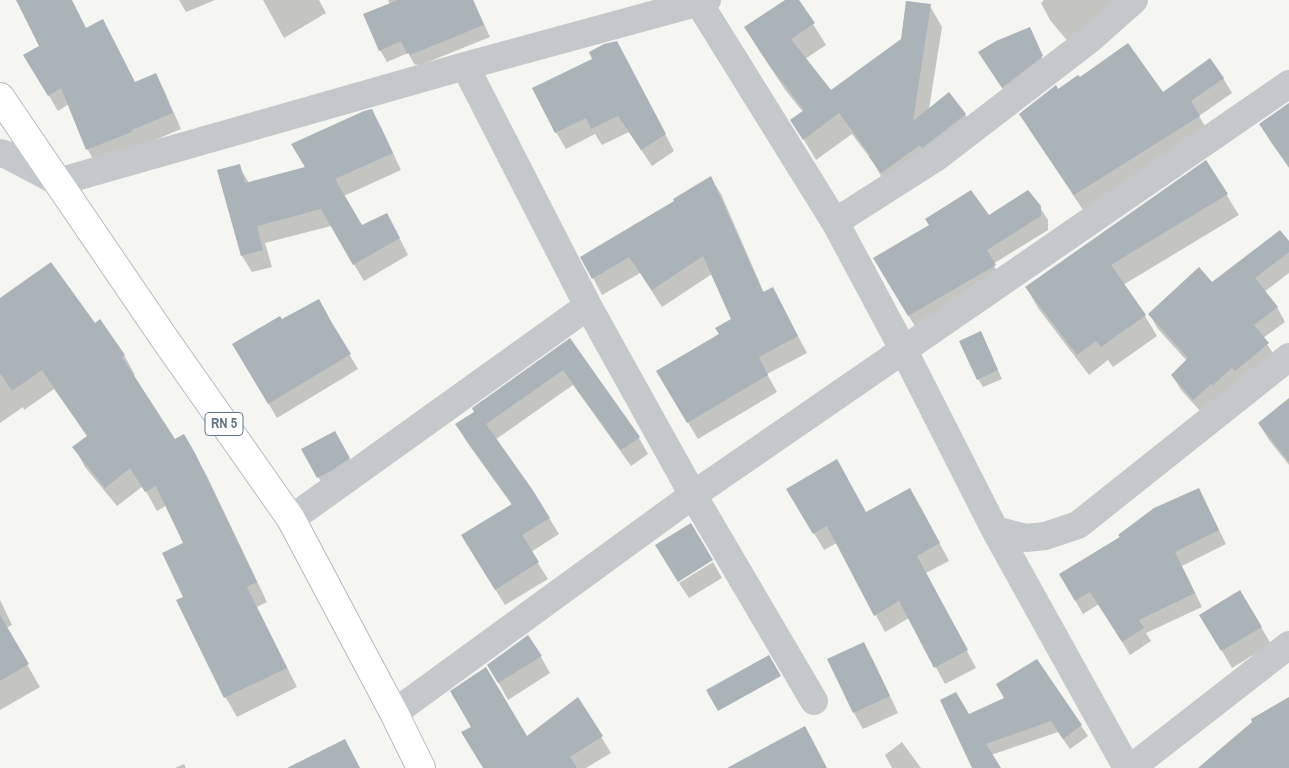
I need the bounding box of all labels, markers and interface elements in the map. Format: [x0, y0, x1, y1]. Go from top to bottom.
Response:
road number: RN 5 [205, 412, 243, 436]

